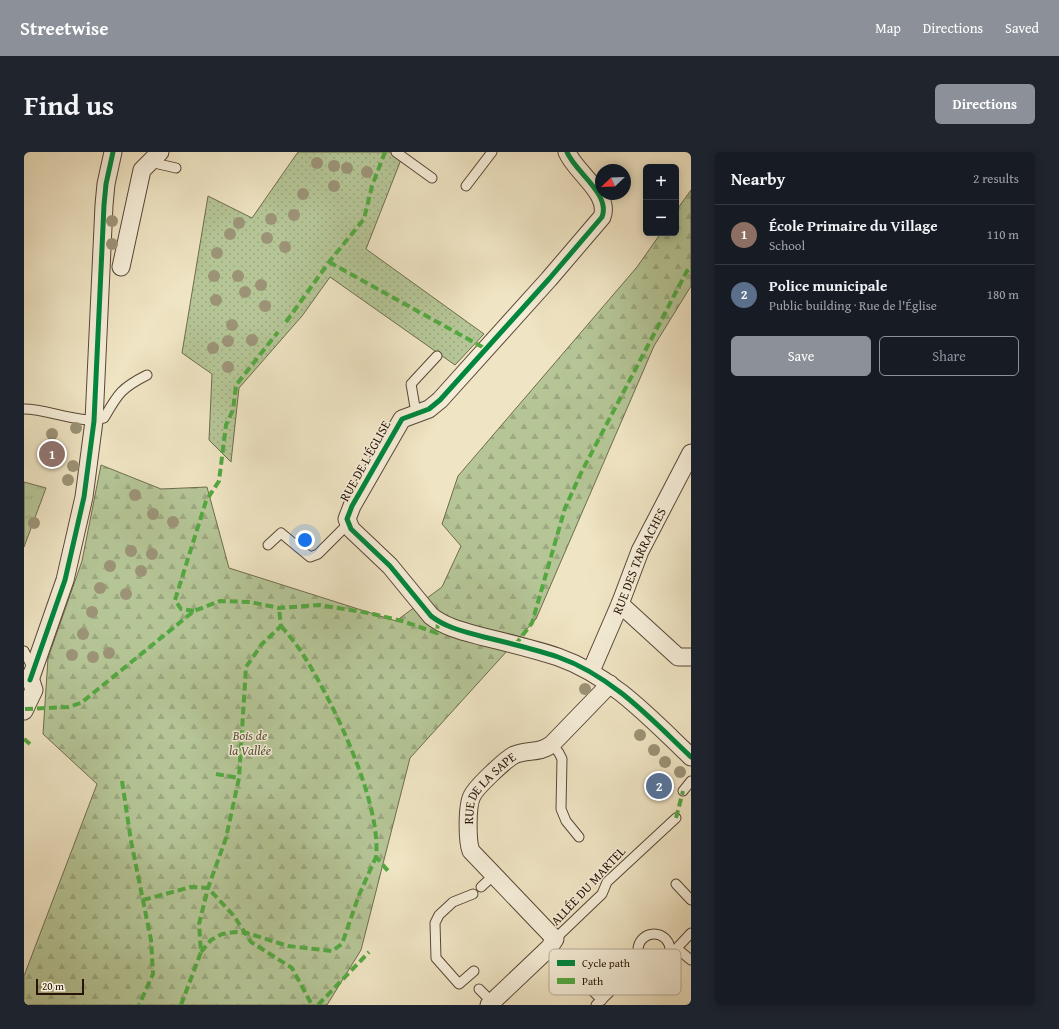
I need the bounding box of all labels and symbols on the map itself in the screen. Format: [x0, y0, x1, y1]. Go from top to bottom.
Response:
north arrow [595, 164, 631, 200]
street label: RUE DE L'ÉGLISE [335, 417, 395, 505]
pin: 1 [39, 439, 65, 469]
street label: RUE DES TARRACHES [607, 504, 671, 617]
your location [295, 530, 315, 550]
park label: Bois de la Vallée [229, 726, 271, 760]
street label: RUE DE LA SAPE [459, 747, 520, 825]
pin: 2 [646, 771, 672, 801]
street label: ALLÉE DU MARTEL [546, 842, 630, 930]
legend [549, 949, 681, 995]
text: Cycle path [582, 955, 631, 971]
text: Path [582, 973, 604, 989]
scale bar [36, 977, 84, 996]

